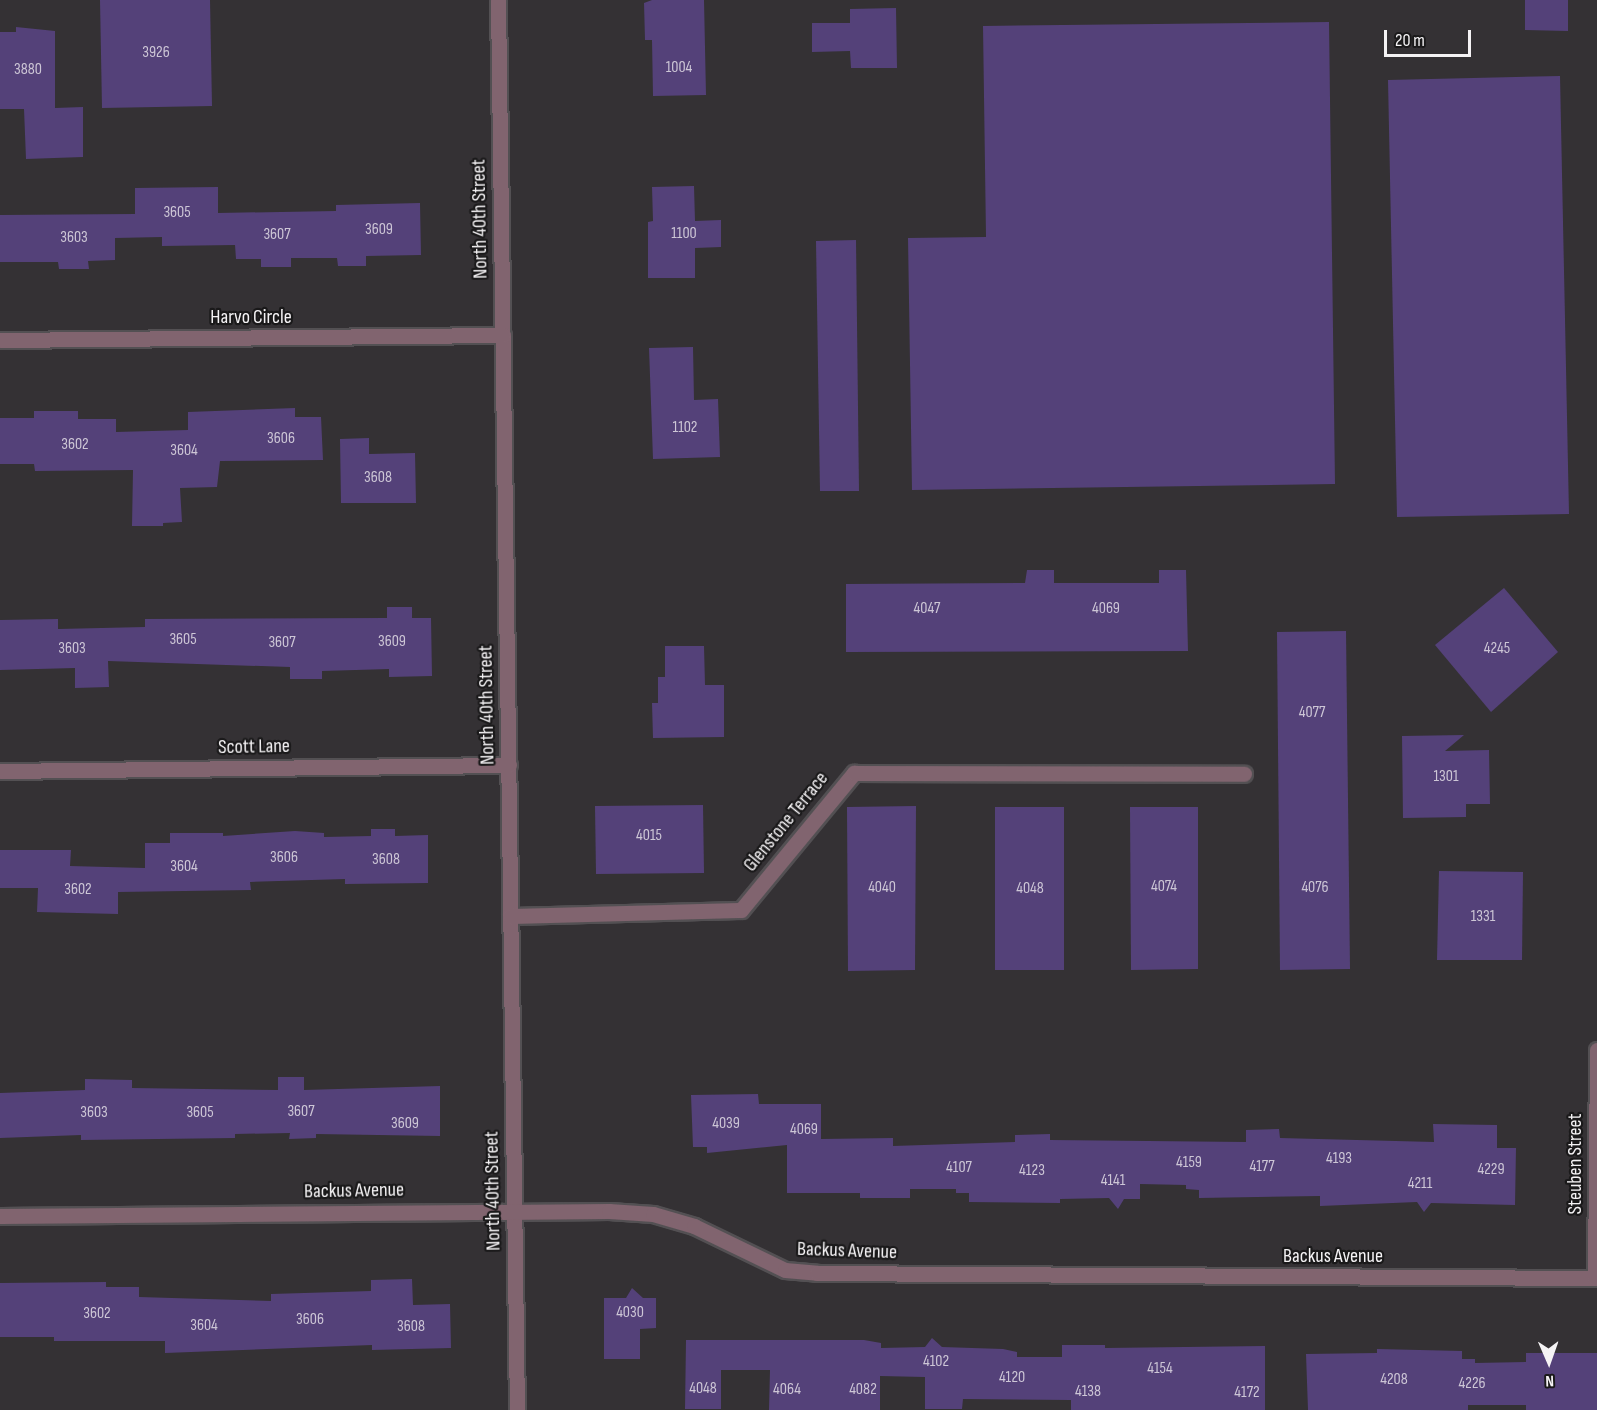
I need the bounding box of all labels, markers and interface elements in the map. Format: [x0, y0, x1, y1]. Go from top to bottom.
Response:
scale bar [1387, 18, 1474, 56]
text: 20 m [1395, 30, 1425, 51]
house number: 3926 [142, 43, 170, 63]
house number: 1004 [666, 58, 692, 78]
house number: 3880 [14, 60, 42, 80]
street label: North 40th Street [467, 159, 493, 279]
house number: 3605 [163, 203, 191, 223]
house number: 3609 [365, 220, 393, 240]
house number: 1100 [671, 224, 697, 244]
house number: 3607 [263, 225, 291, 245]
house number: 3603 [60, 228, 88, 248]
street label: Harvo Circle [210, 305, 292, 329]
house number: 1102 [673, 418, 697, 438]
house number: 3606 [267, 429, 295, 449]
house number: 3602 [61, 435, 89, 455]
house number: 3604 [170, 441, 198, 461]
house number: 3608 [364, 468, 392, 488]
house number: 4047 [914, 599, 940, 619]
house number: 4069 [1092, 599, 1120, 619]
house number: 3605 [169, 630, 197, 650]
house number: 3609 [378, 632, 406, 652]
house number: 3607 [268, 633, 296, 653]
house number: 3603 [58, 639, 86, 659]
house number: 4245 [1484, 639, 1510, 659]
street label: North 40th Street [474, 645, 500, 765]
house number: 4077 [1299, 703, 1325, 723]
street label: Scott Lane [218, 734, 290, 760]
street label: Glenstone Terrace [739, 767, 833, 877]
house number: 1301 [1433, 767, 1459, 787]
house number: 4015 [636, 826, 662, 846]
house number: 3606 [270, 848, 298, 868]
house number: 3608 [372, 850, 400, 870]
house number: 3604 [170, 857, 198, 877]
house number: 4074 [1151, 877, 1177, 897]
house number: 4040 [868, 878, 896, 898]
house number: 4076 [1301, 878, 1329, 898]
house number: 4048 [1016, 879, 1044, 899]
house number: 3602 [64, 880, 92, 900]
house number: 1331 [1471, 907, 1495, 927]
house number: 3607 [287, 1102, 315, 1122]
house number: 3603 [80, 1103, 108, 1123]
house number: 3605 [186, 1103, 214, 1123]
street label: Steuben Street [1563, 1113, 1587, 1215]
house number: 3609 [391, 1114, 419, 1134]
house number: 4039 [712, 1114, 740, 1134]
house number: 4069 [790, 1120, 818, 1140]
street label: North 40th Street [480, 1131, 506, 1251]
house number: 4193 [1326, 1149, 1352, 1169]
house number: 4159 [1176, 1153, 1202, 1173]
house number: 4177 [1249, 1157, 1275, 1177]
house number: 4107 [946, 1158, 972, 1178]
house number: 4229 [1477, 1160, 1505, 1180]
house number: 4123 [1019, 1161, 1045, 1181]
house number: 4141 [1101, 1171, 1125, 1191]
house number: 4211 [1408, 1174, 1432, 1194]
street label: Backus Avenue [304, 1178, 404, 1204]
street label: Backus Avenue [797, 1237, 897, 1265]
street label: Backus Avenue [1283, 1244, 1383, 1268]
house number: 4030 [616, 1303, 644, 1323]
house number: 3602 [83, 1304, 111, 1324]
house number: 3606 [296, 1310, 324, 1330]
house number: 3604 [190, 1316, 218, 1336]
house number: 3608 [397, 1317, 425, 1337]
north arrow [1519, 1332, 1579, 1392]
house number: 4102 [923, 1352, 949, 1372]
house number: 4154 [1147, 1359, 1173, 1379]
house number: 4120 [999, 1368, 1025, 1388]
house number: 4208 [1380, 1370, 1408, 1390]
text: N [1545, 1371, 1554, 1390]
house number: 4226 [1459, 1374, 1485, 1394]
house number: 4048 [689, 1379, 717, 1399]
house number: 4064 [773, 1380, 801, 1400]
house number: 4082 [849, 1380, 877, 1400]
house number: 4138 [1075, 1382, 1101, 1402]
house number: 4172 [1234, 1383, 1260, 1403]

